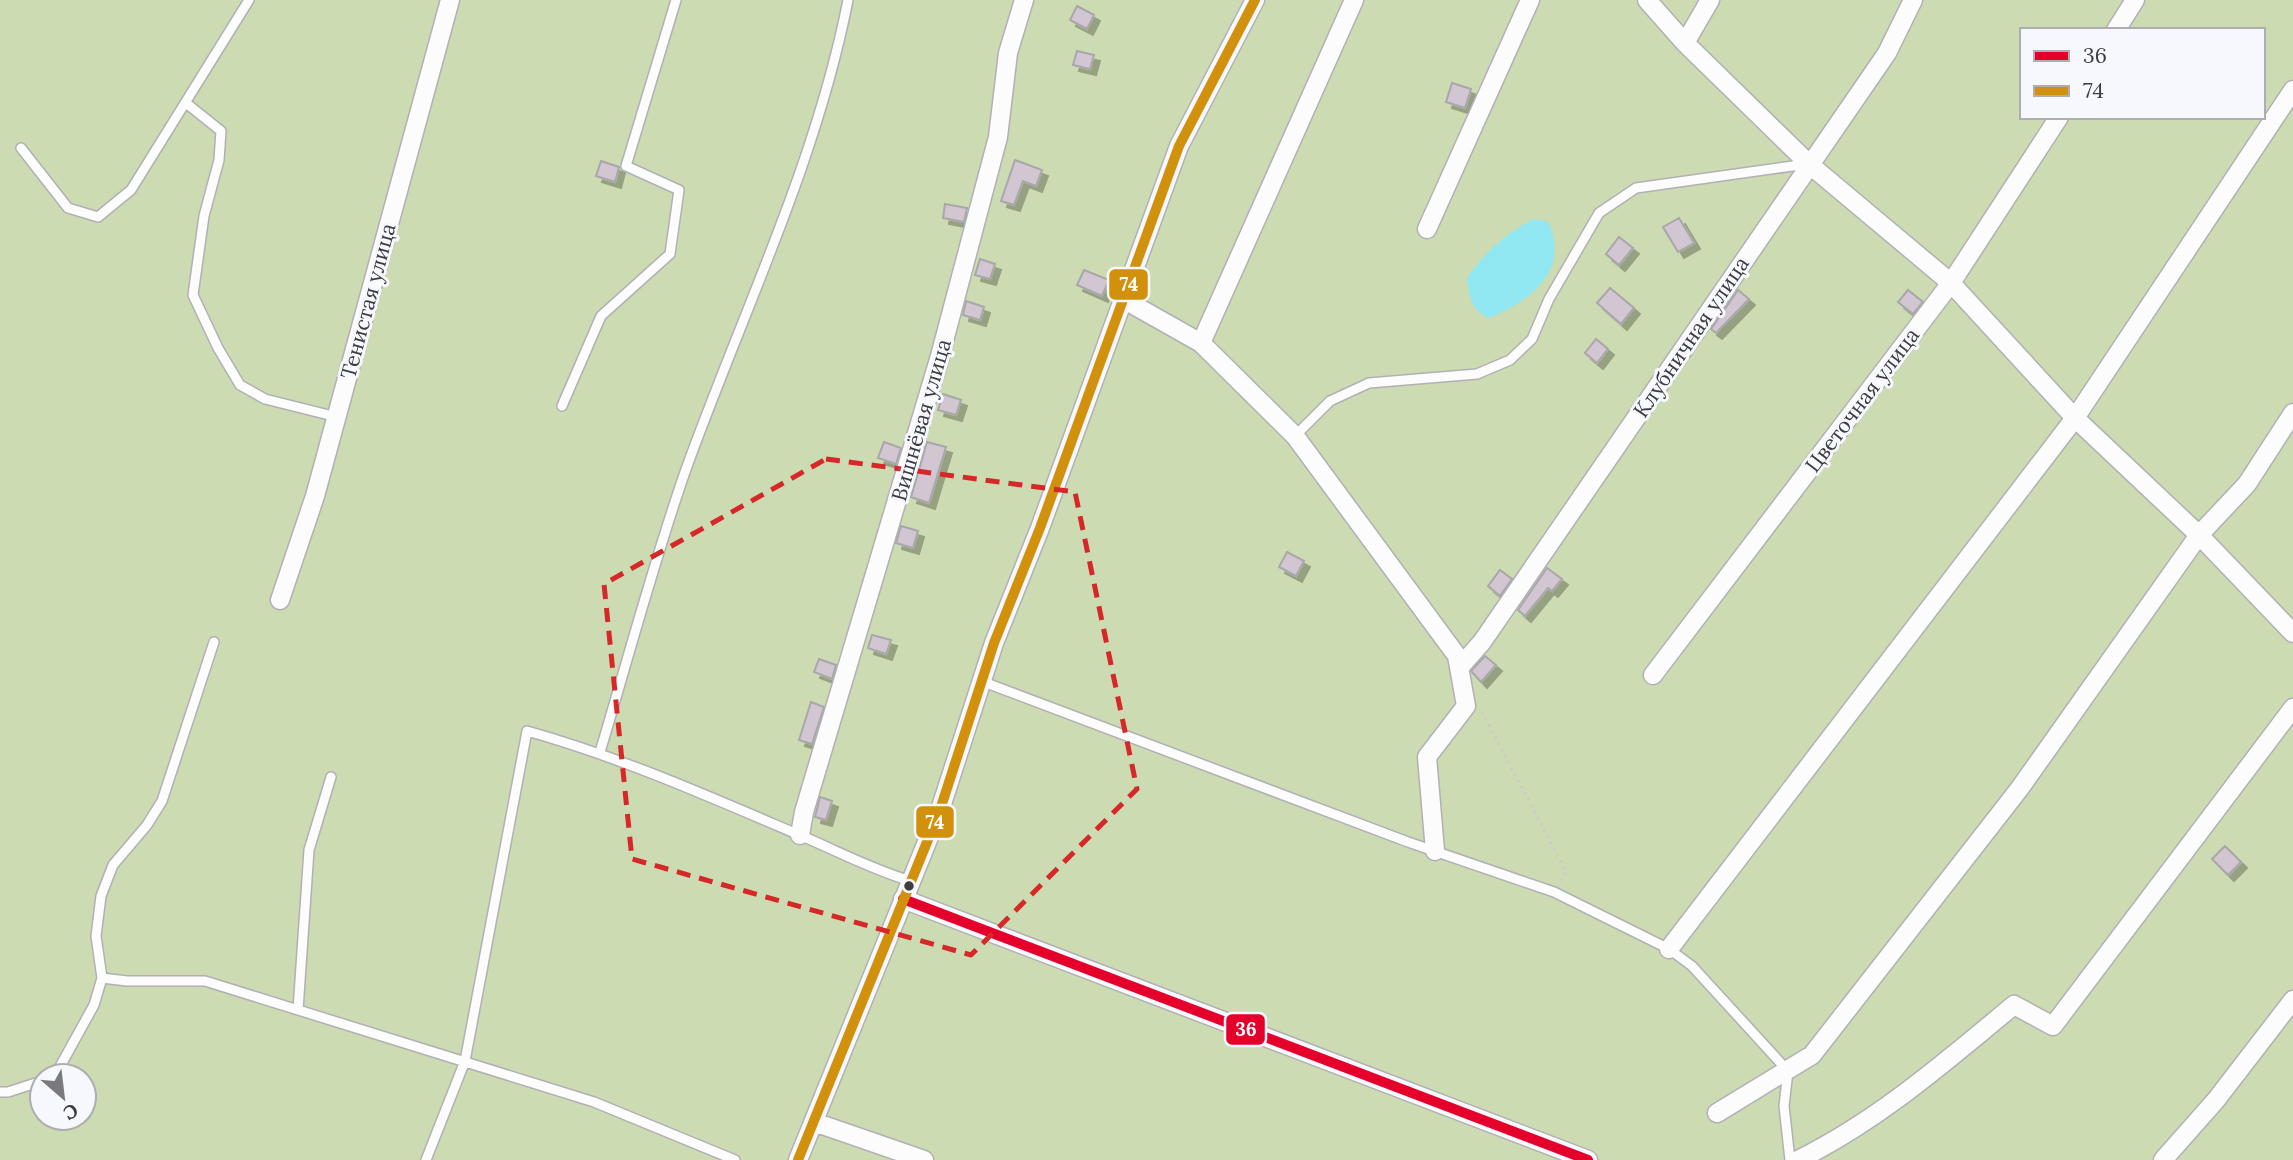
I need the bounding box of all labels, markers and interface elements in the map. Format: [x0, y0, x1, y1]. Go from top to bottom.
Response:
legend [2020, 28, 2265, 119]
text: 36 [2083, 42, 2107, 69]
text: 74 [2083, 77, 2104, 104]
street label: Тенистая улица [334, 220, 402, 382]
street label: Клубничная улица [1627, 251, 1755, 423]
line badge: 74 [1108, 268, 1149, 301]
text: 74 [1120, 272, 1138, 296]
street label: Цветочная улица [1799, 322, 1925, 477]
street label: Вишнёвая улица [885, 336, 957, 504]
line badge: 74 [915, 805, 955, 839]
text: 74 [926, 810, 944, 834]
unlabelled marker [902, 879, 916, 893]
line badge: 36 [1225, 1013, 1266, 1046]
text: 36 [1235, 1017, 1257, 1041]
north arrow [28, 1062, 98, 1132]
text: С [60, 1098, 82, 1126]

